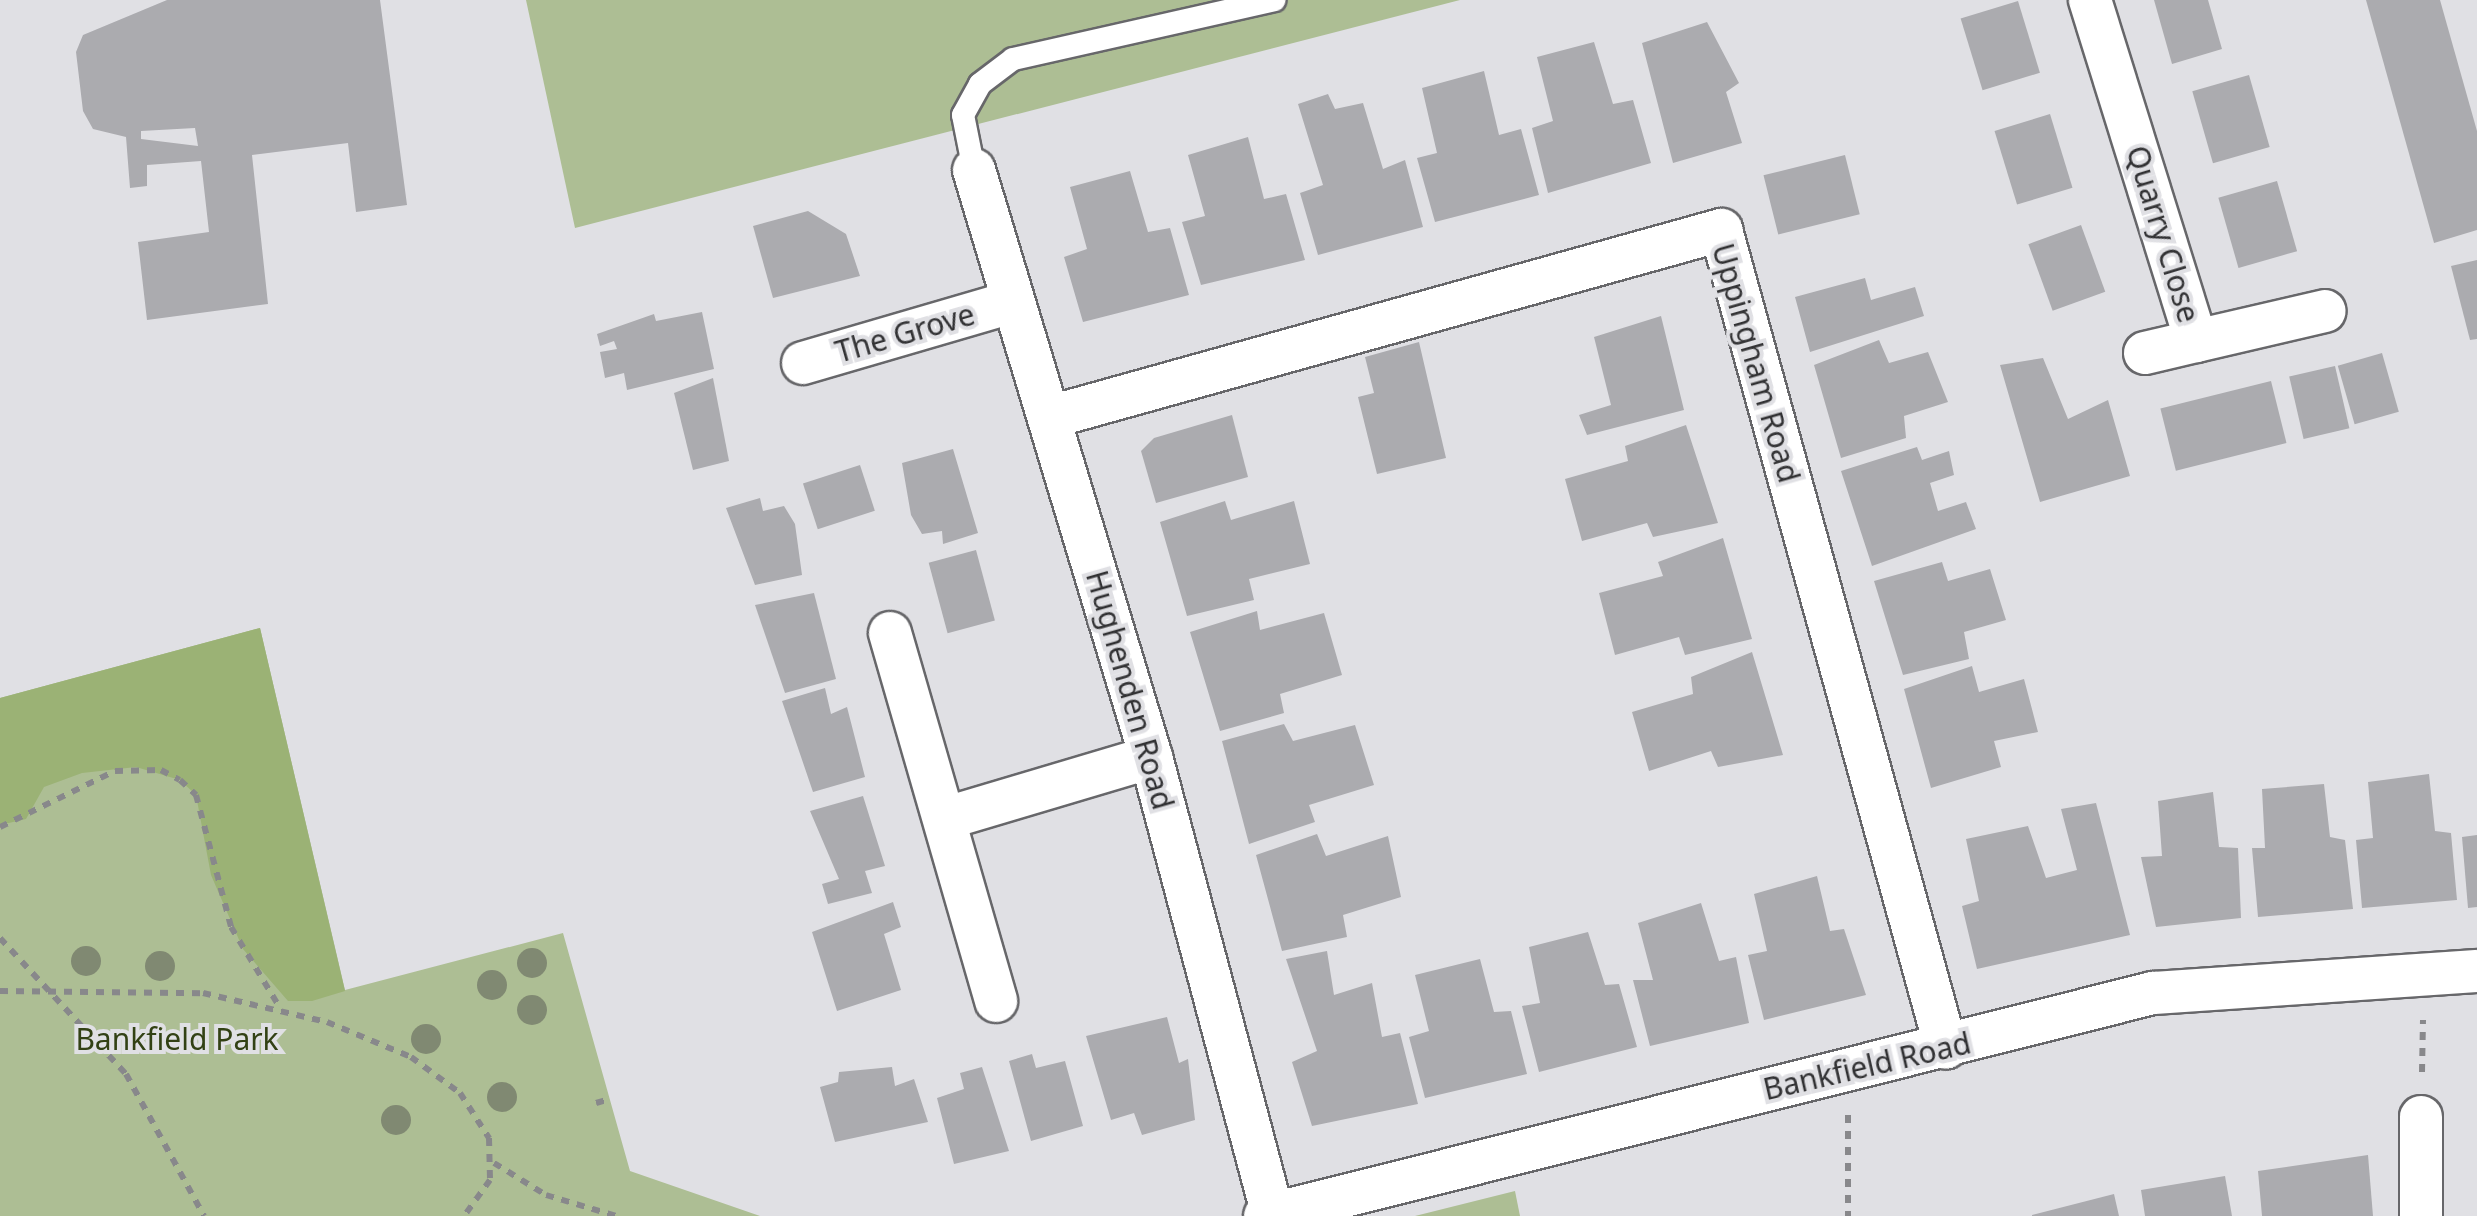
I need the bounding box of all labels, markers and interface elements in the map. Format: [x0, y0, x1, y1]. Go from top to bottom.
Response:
street label: Quarry Close [2119, 141, 2207, 327]
street label: Uppingham Road [1705, 239, 1807, 487]
street label: The Grove [831, 296, 979, 370]
street label: Hughenden Road [1079, 566, 1181, 814]
park label: Bankfield Park [75, 1021, 279, 1057]
street label: Bankfield Road [1760, 1025, 1974, 1107]

